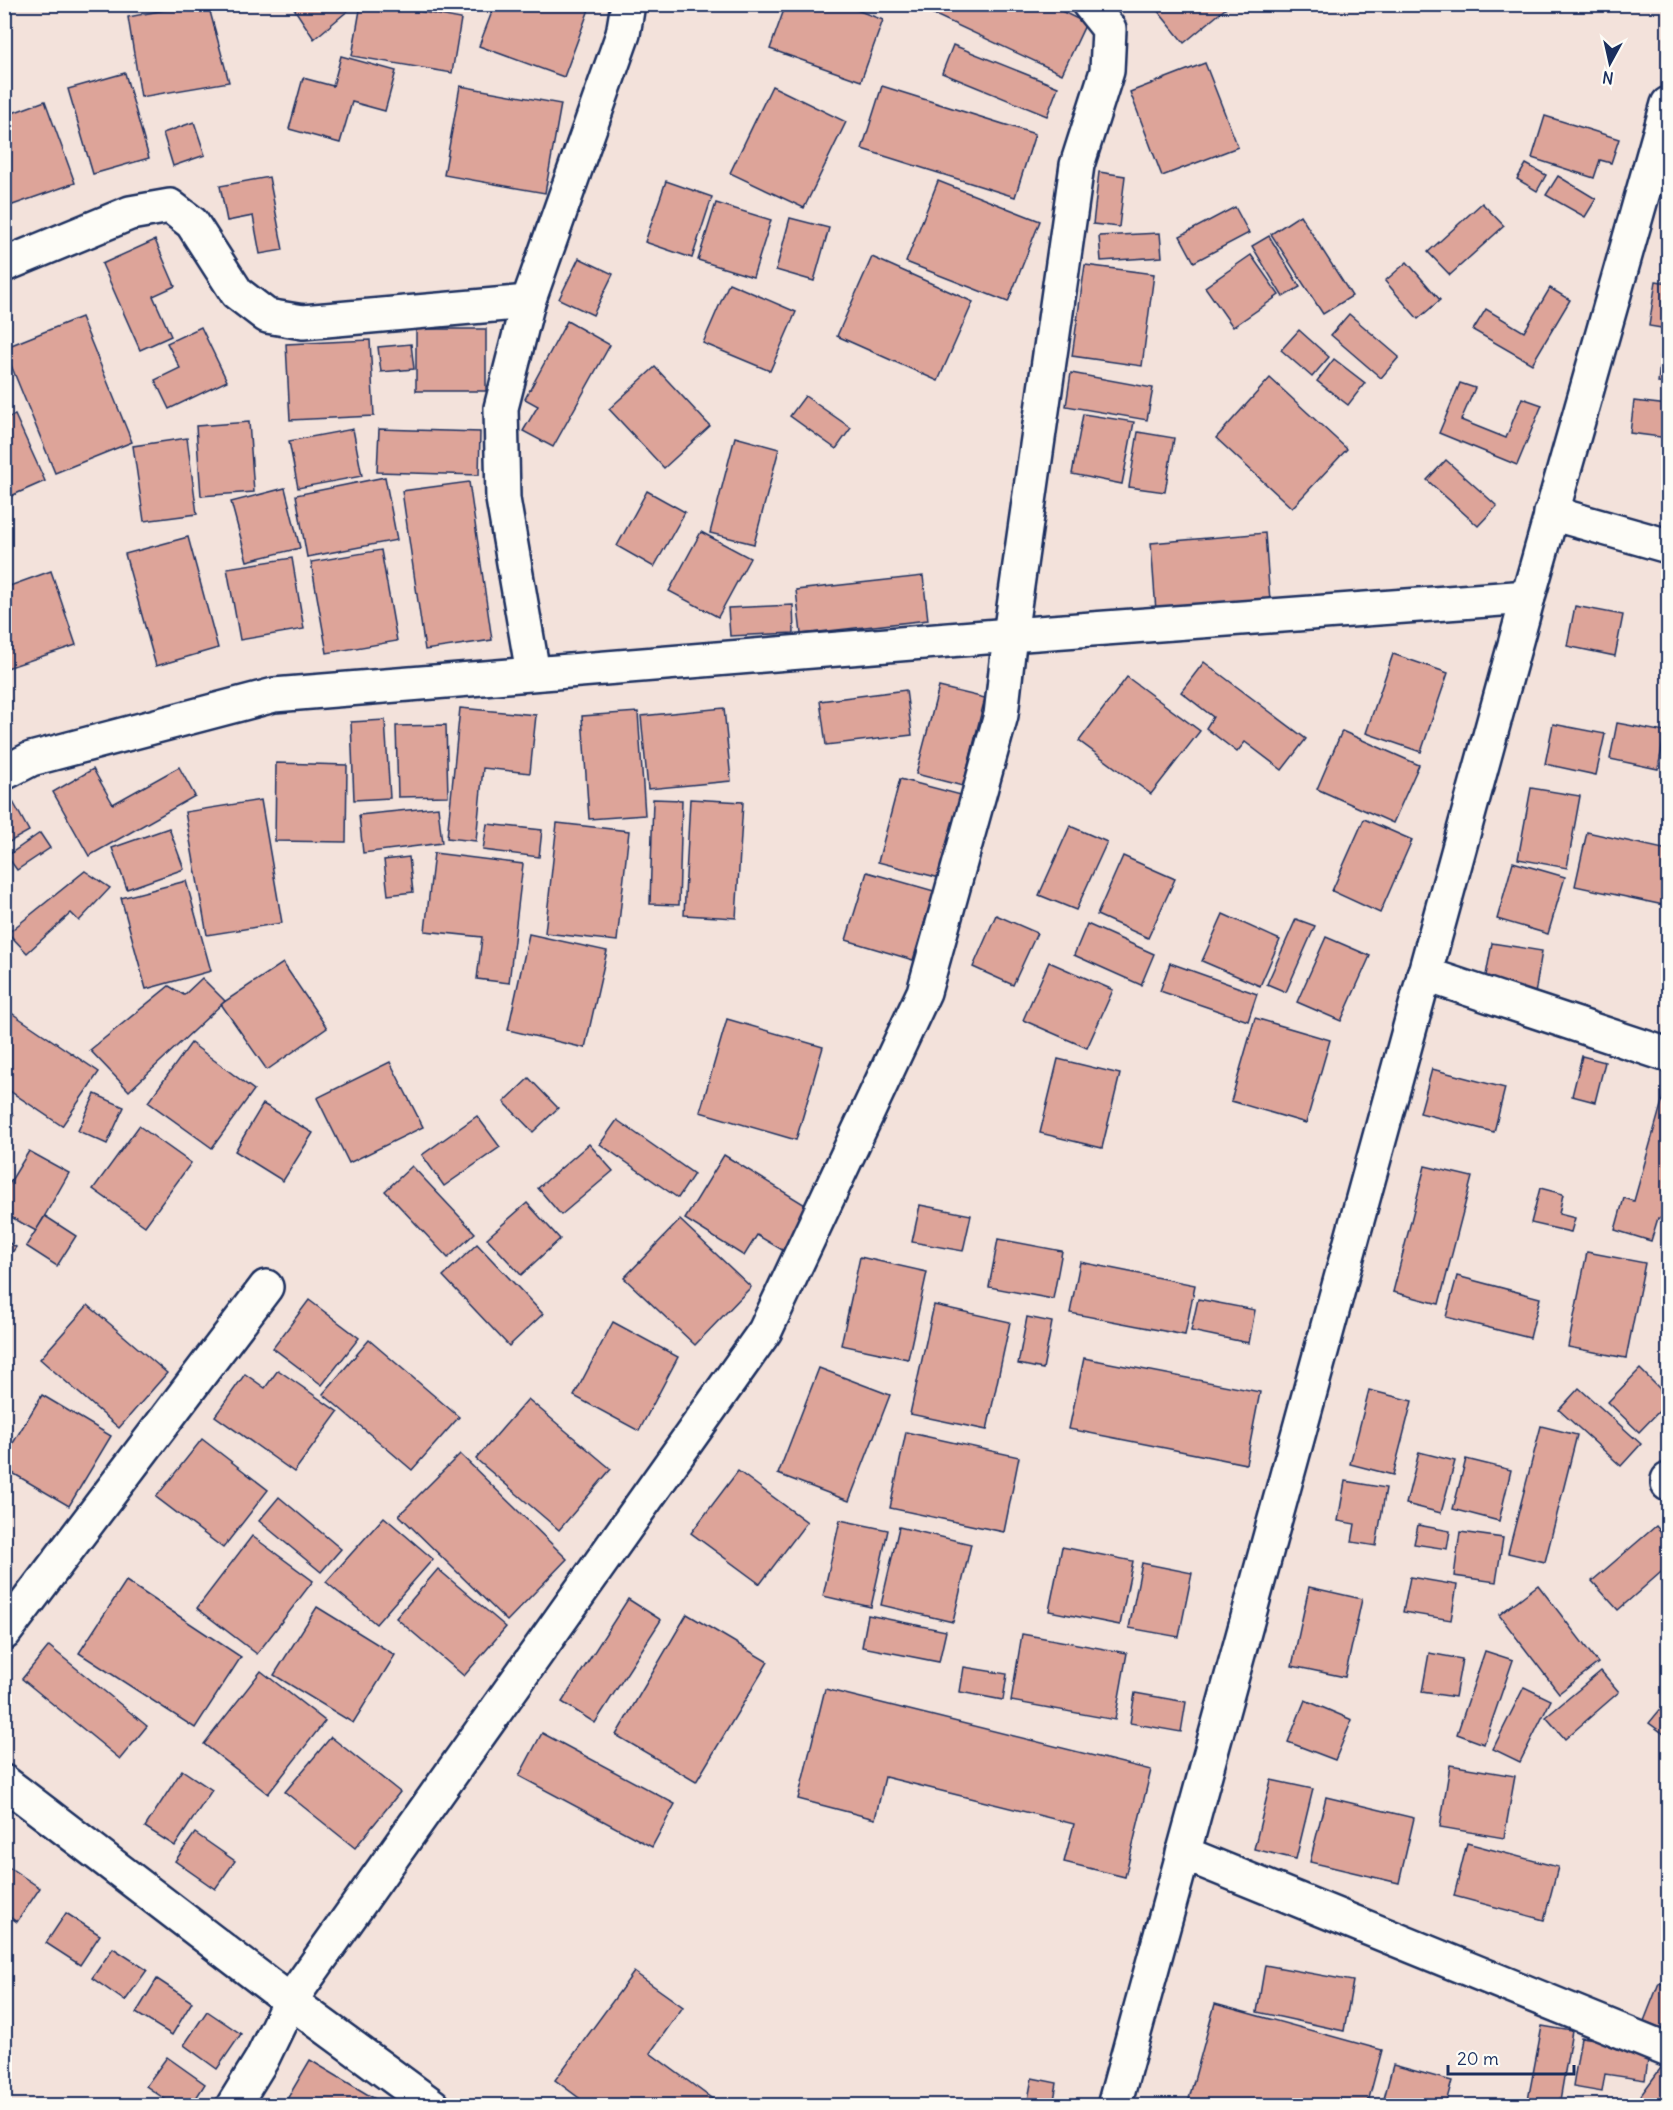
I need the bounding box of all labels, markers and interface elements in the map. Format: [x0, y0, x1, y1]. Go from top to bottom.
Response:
north arrow [1580, 33, 1640, 93]
text: N [1601, 67, 1615, 89]
scale bar [1448, 2038, 1574, 2076]
text: 20 m [1457, 2047, 1499, 2070]

